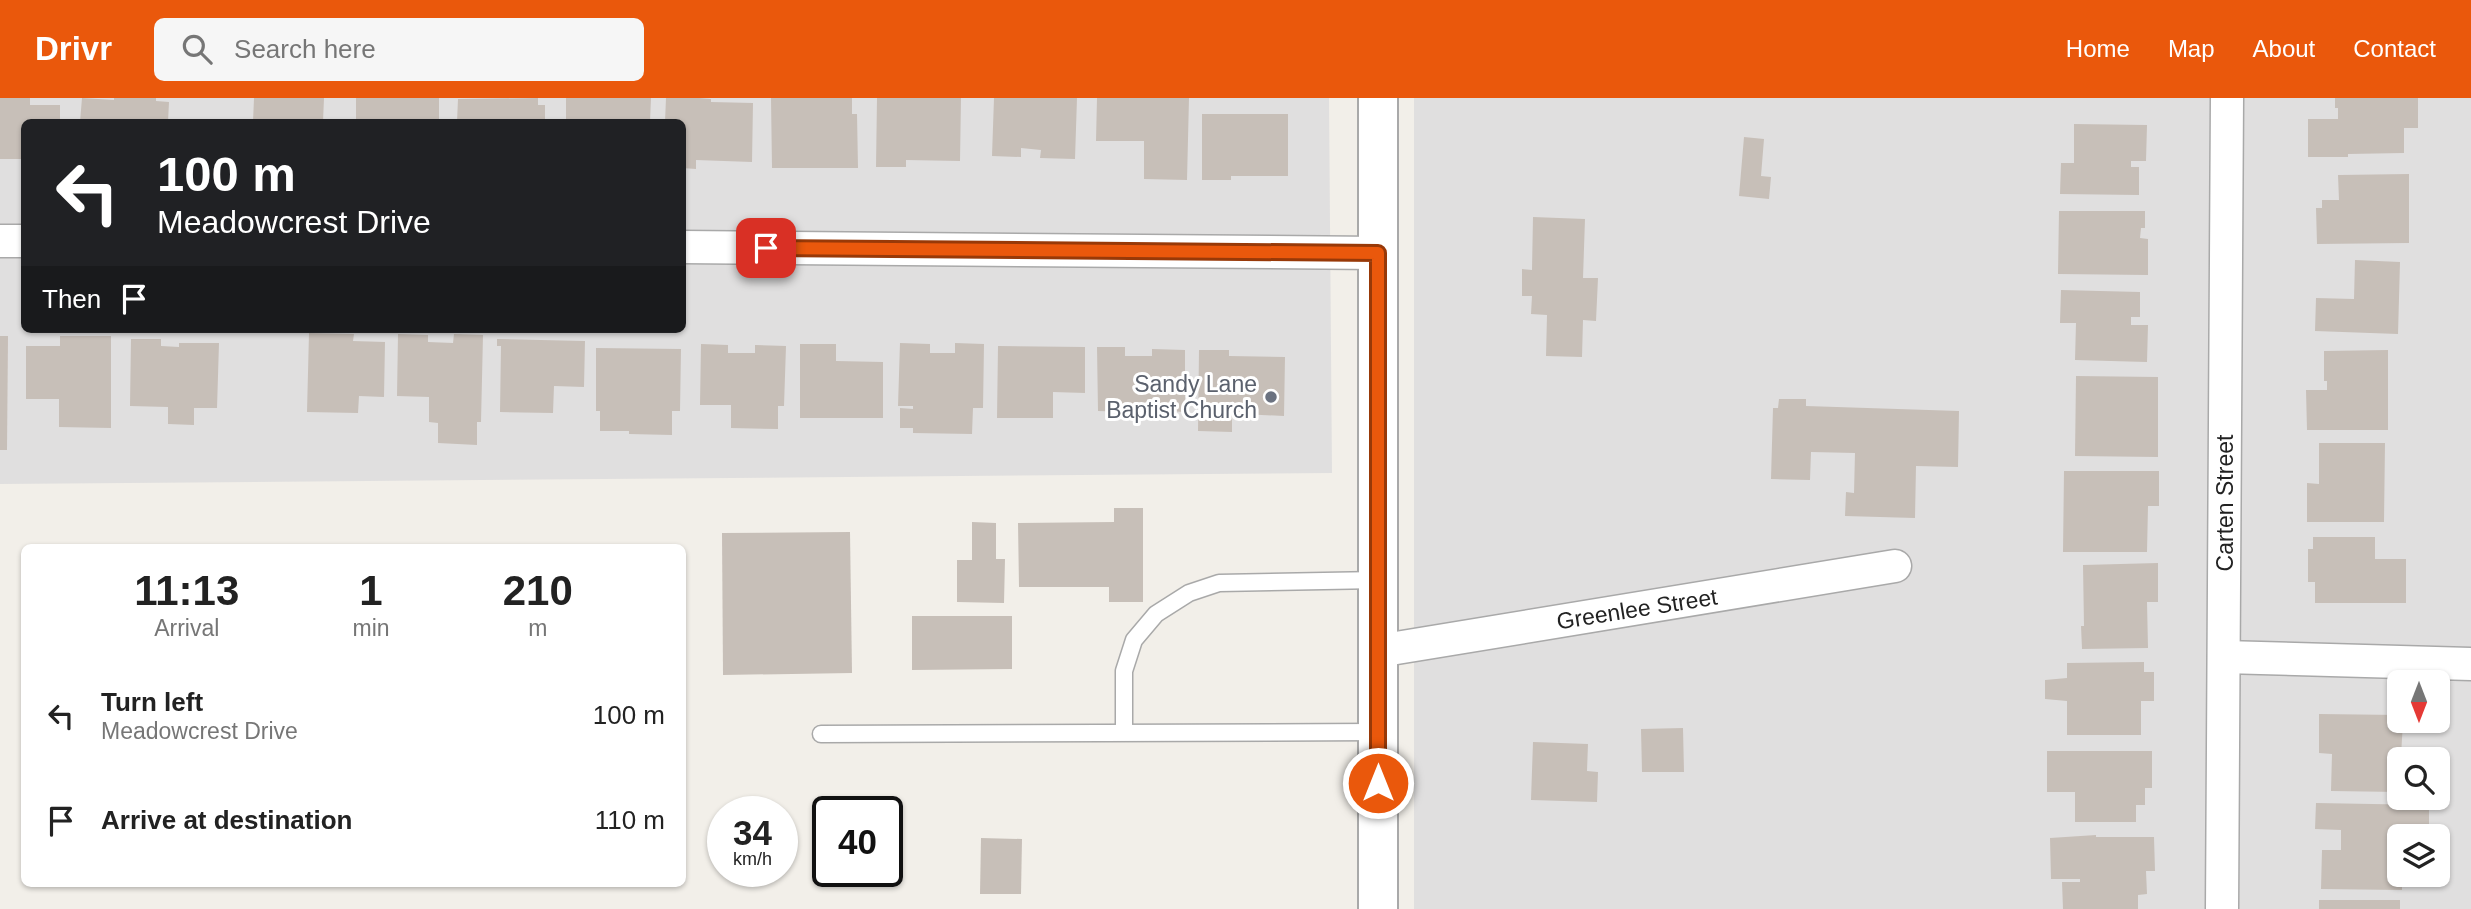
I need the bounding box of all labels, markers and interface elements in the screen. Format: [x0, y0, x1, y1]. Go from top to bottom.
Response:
search box [154, 18, 644, 81]
text: Drivr [35, 30, 112, 67]
icon: search [178, 30, 216, 68]
text: Search here [234, 34, 376, 64]
text: Home [2066, 35, 2130, 62]
text: Map [2168, 35, 2215, 62]
text: About [2253, 35, 2315, 62]
text: Contact [2353, 35, 2436, 62]
icon: left [42, 147, 133, 238]
text: 100 m [157, 147, 296, 201]
text: Meadowcrest Drive [157, 204, 431, 240]
pin [736, 218, 796, 278]
icon: arrive [747, 229, 785, 267]
icon: arrive [115, 280, 153, 318]
text: Then [42, 284, 101, 314]
place label: Sandy Lane Baptist Church [1106, 371, 1257, 423]
marker: Sandy Lane Baptist Church [1263, 389, 1279, 405]
street label: Carten Street [2212, 434, 2238, 571]
text: 11:13 [134, 567, 239, 614]
text: 1 [359, 567, 383, 614]
text: 210 [503, 567, 573, 614]
street label: Greenlee Street [1555, 583, 1720, 635]
text: Arrival [154, 615, 219, 641]
text: min [352, 615, 390, 641]
text: m [528, 615, 547, 641]
north arrow [2387, 670, 2450, 733]
map controls [2387, 670, 2450, 887]
text: Turn left [101, 687, 203, 717]
icon: left [42, 697, 80, 735]
text: 100 m [593, 700, 665, 730]
text: Meadowcrest Drive [101, 718, 298, 744]
position arrow [1341, 746, 1415, 820]
button: search [2387, 747, 2450, 810]
speed limit sign: 40 [812, 796, 903, 887]
icon: arrive [42, 802, 80, 840]
text: Arrive at destination [101, 805, 352, 835]
text: 110 m [595, 805, 665, 835]
text: 34 [733, 813, 772, 852]
button: layers [2387, 824, 2450, 887]
text: km/h [733, 849, 772, 869]

